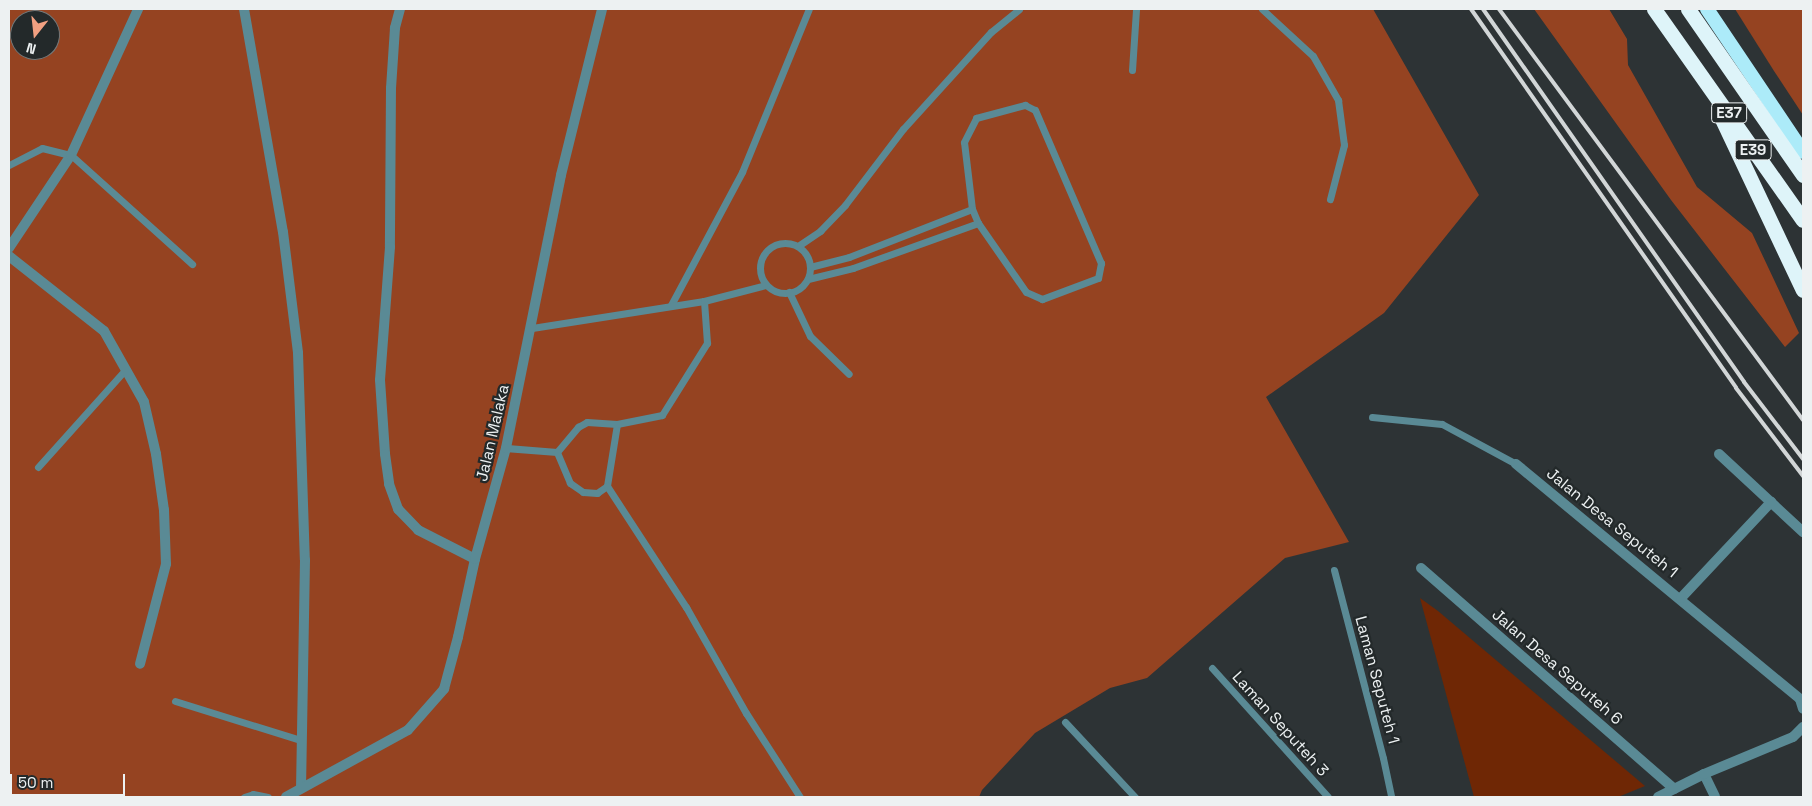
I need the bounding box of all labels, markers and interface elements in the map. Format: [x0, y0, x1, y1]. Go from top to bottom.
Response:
north arrow [10, 10, 60, 60]
text: N [24, 39, 38, 58]
road number: E37 [1710, 100, 1748, 126]
road number: E39 [1734, 138, 1772, 162]
street label: Jalan Malaka [472, 383, 514, 483]
street label: Jalan Desa Seputeh 1 [1542, 464, 1682, 582]
street label: Jalan Desa Seputeh 6 [1488, 605, 1626, 729]
street label: Laman Seputeh 1 [1351, 614, 1403, 746]
street label: Laman Seputeh 3 [1228, 668, 1332, 780]
scale bar [12, 764, 128, 796]
text: 50 m [18, 773, 53, 792]

